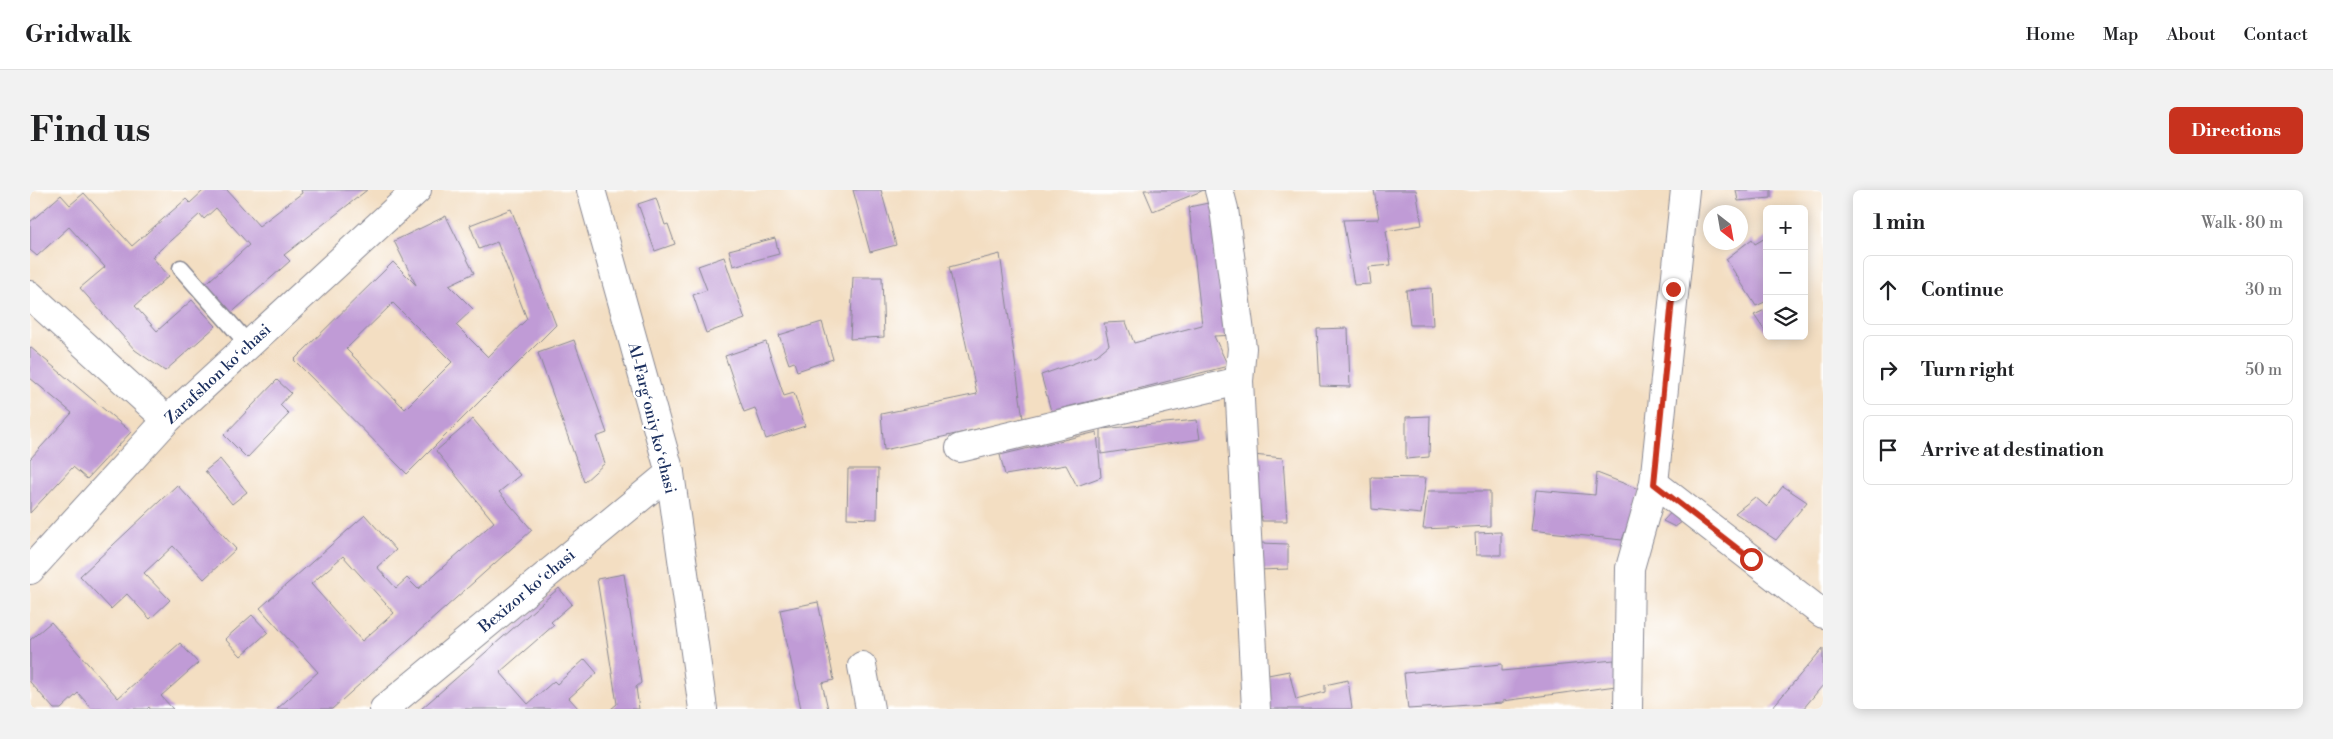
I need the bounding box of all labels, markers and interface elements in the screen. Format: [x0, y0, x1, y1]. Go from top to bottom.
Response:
text: Gridwalk [25, 20, 132, 50]
text: Home [2026, 23, 2075, 46]
text: Map [2103, 23, 2139, 46]
text: About [2167, 23, 2216, 46]
text: Contact [2244, 23, 2308, 46]
button: Directions [2169, 107, 2303, 154]
text: Find us [30, 109, 150, 152]
north arrow [1703, 205, 1748, 250]
map controls [1763, 205, 1808, 340]
button: + [1763, 205, 1808, 250]
text: 1 min [1873, 210, 1925, 236]
text: Walk · 80 m [2201, 213, 2283, 233]
button: − [1763, 250, 1808, 295]
icon: ahead [1874, 276, 1902, 304]
route end [1662, 278, 1685, 301]
text: Continue [1921, 278, 2004, 302]
text: 30 m [2245, 280, 2282, 300]
button: layers [1763, 295, 1808, 340]
street label: Zarafshon koʻchasi [161, 320, 275, 428]
street label: Al-Fargʻoniy koʻchasi [623, 339, 680, 496]
icon: right [1874, 356, 1902, 384]
text: Turn right [1921, 358, 2014, 382]
text: 50 m [2245, 360, 2282, 380]
icon: arrive [1874, 436, 1902, 464]
text: Arrive at destination [1921, 438, 2104, 462]
street label: Bexizor koʻchasi [474, 545, 579, 638]
route start [1740, 548, 1763, 571]

